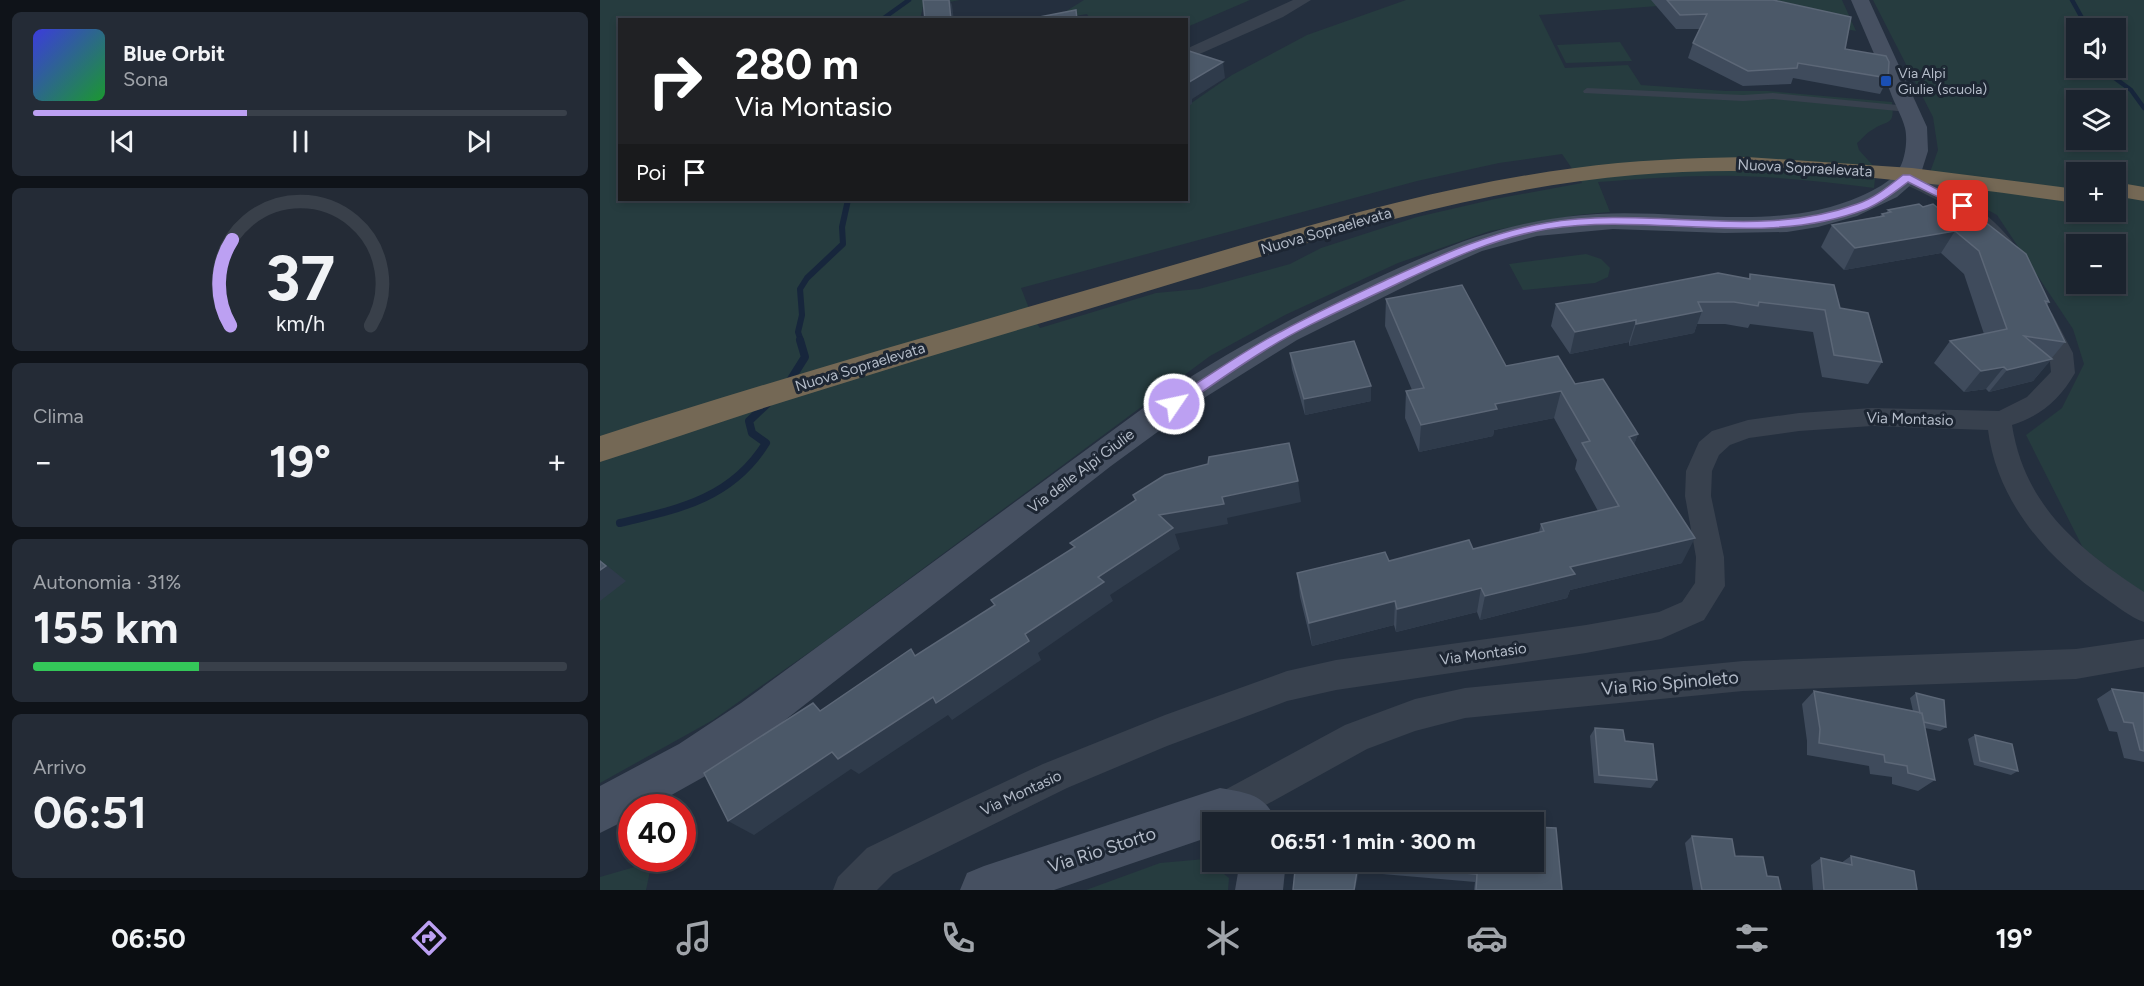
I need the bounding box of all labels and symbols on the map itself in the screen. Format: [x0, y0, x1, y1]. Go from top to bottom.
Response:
place label: Via Alpi Giulie (scuola) [1898, 65, 1987, 98]
marker: Via Alpi Giulie (scuola) [1879, 74, 1893, 88]
street label: Nuova Sopraelevata [1737, 155, 1873, 181]
pin [1937, 180, 1988, 231]
street label: Nuova Sopraelevata [1259, 204, 1393, 258]
street label: Nuova Sopraelevata [793, 339, 927, 395]
position arrow [1142, 372, 1206, 436]
street label: Via Montasio [1866, 408, 1954, 430]
street label: Via delle Alpi Giulie [1024, 425, 1138, 517]
street label: Via Montasio [1438, 639, 1528, 669]
street label: Via Rio Spinoleto [1600, 666, 1740, 700]
street label: Via Montasio [978, 766, 1065, 820]
speed limit sign: 40 [618, 794, 696, 872]
street label: Via Rio Storto [1045, 822, 1159, 878]

